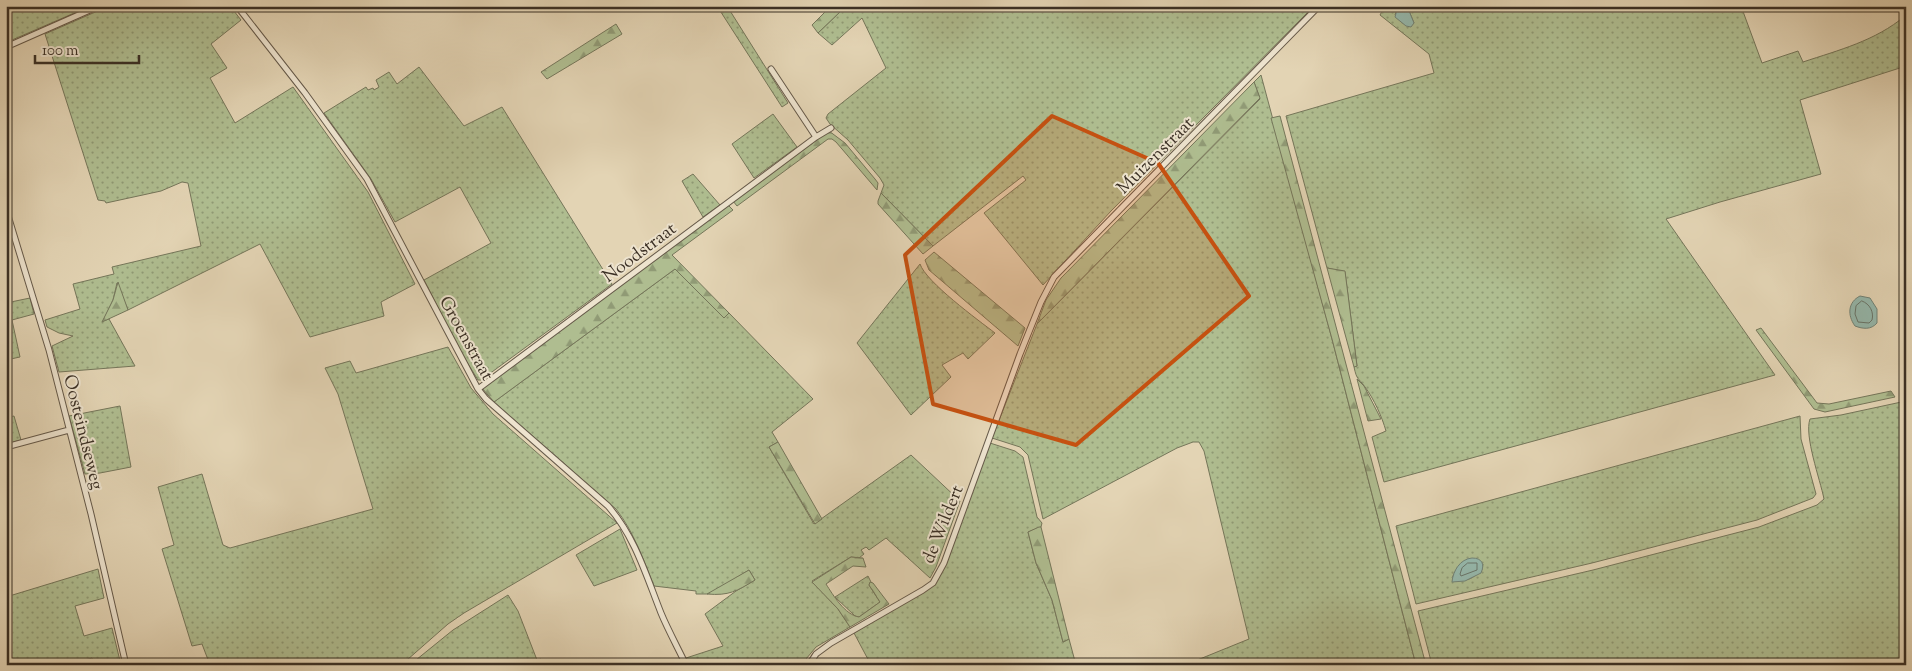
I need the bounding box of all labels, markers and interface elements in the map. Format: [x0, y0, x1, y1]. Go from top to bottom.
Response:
scale bar [35, 32, 139, 64]
text: 100 m [42, 41, 79, 62]
street label: Muizenstraat [1112, 112, 1201, 201]
street label: Noodstraat [598, 217, 683, 290]
street label: Groenstraat [431, 292, 499, 386]
street label: Oosteindseweg [55, 372, 109, 493]
street label: de Wildert [916, 482, 971, 568]

